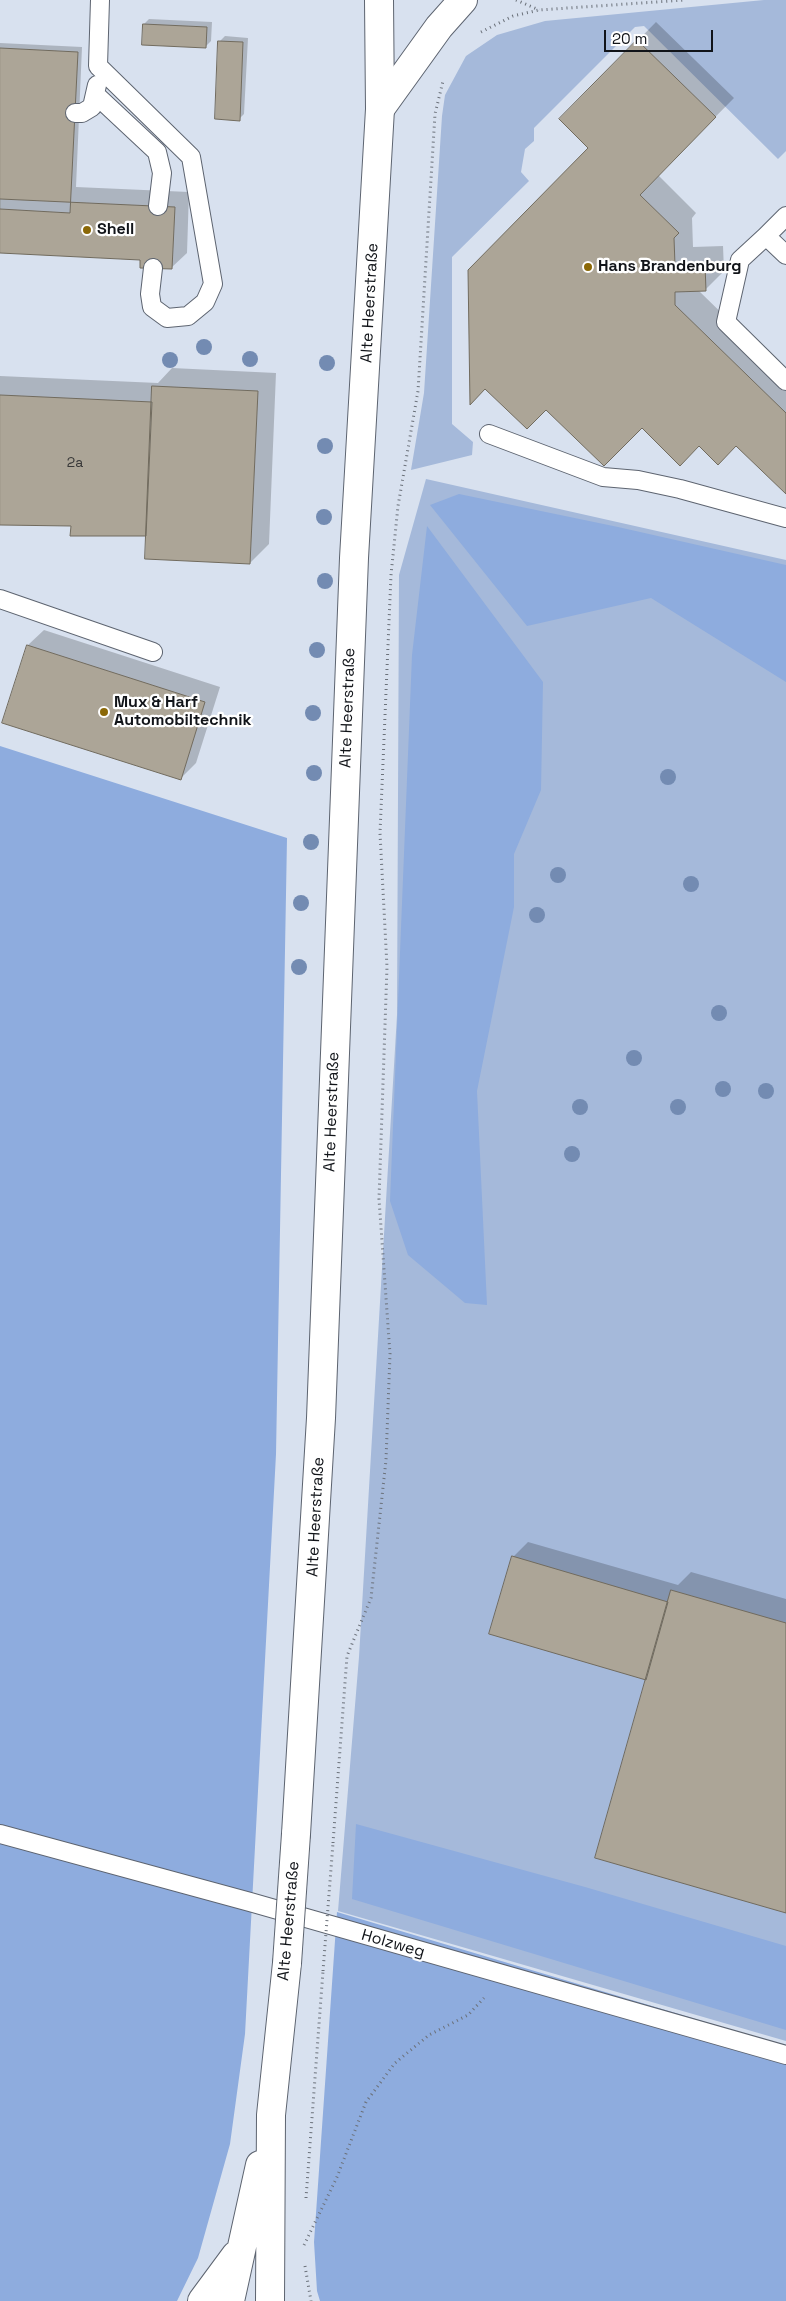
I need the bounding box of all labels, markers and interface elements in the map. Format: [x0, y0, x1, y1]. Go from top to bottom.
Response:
scale bar [606, 20, 715, 52]
text: 20 m [612, 29, 647, 48]
place label: Shell [97, 220, 134, 240]
marker: Shell [81, 224, 93, 236]
street label: Alte Heerstraße [357, 243, 383, 363]
place label: Hans Brandenburg [598, 257, 742, 277]
marker: Hans Brandenburg [582, 261, 594, 273]
house number: 2a [67, 455, 83, 471]
street label: Alte Heerstraße [336, 648, 360, 768]
place label: Mux & Harf Automobiltechnik [114, 693, 252, 731]
marker: Mux & Harf Automobiltechnik [98, 706, 110, 718]
street label: Alte Heerstraße [320, 1052, 344, 1172]
street label: Alte Heerstraße [303, 1457, 329, 1577]
street label: Alte Heerstraße [274, 1860, 304, 1982]
street label: Holzweg [359, 1926, 427, 1962]

